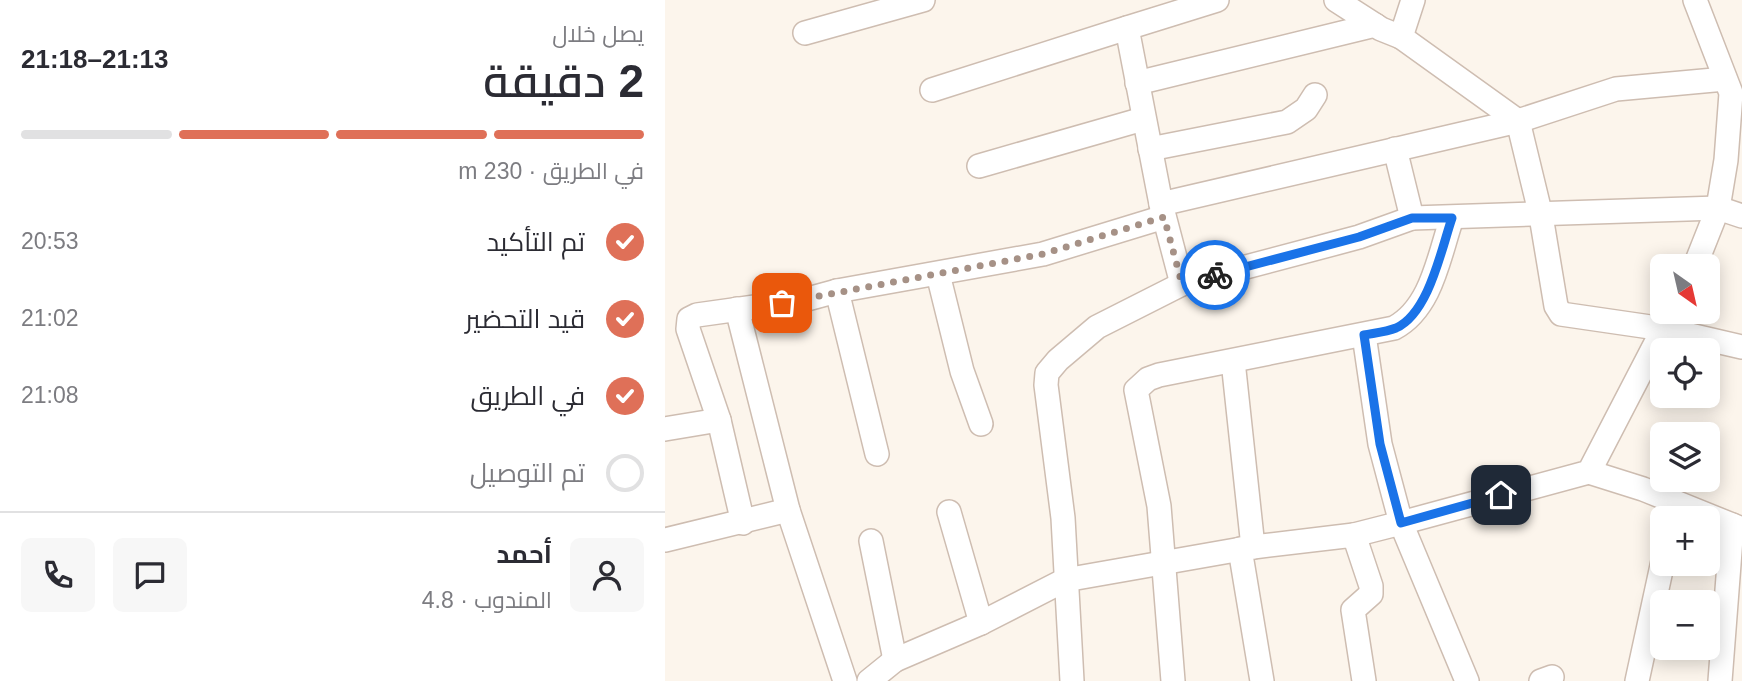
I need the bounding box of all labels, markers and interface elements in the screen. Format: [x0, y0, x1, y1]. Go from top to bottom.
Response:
text: يصل خلال [552, 21, 644, 47]
text: 21:13–21:18 [21, 44, 168, 74]
text: 2 دقيقة [483, 55, 644, 107]
text: في الطريق · 230 m [458, 158, 644, 184]
icon: check [606, 223, 644, 261]
text: تم التأكيد [486, 227, 585, 257]
text: 20:53 [21, 228, 79, 254]
courier [1180, 240, 1250, 310]
north arrow [1650, 254, 1720, 324]
map controls [1650, 254, 1720, 660]
icon: bike [1196, 256, 1234, 294]
pin [752, 273, 812, 333]
icon: bag [763, 284, 801, 322]
icon: check [606, 300, 644, 338]
text: قيد التحضير [465, 304, 585, 334]
text: 21:02 [21, 305, 79, 331]
button: locate [1650, 338, 1720, 408]
icon: check [606, 377, 644, 415]
text: في الطريق [470, 381, 585, 411]
text: 21:08 [21, 382, 79, 408]
button: layers [1650, 422, 1720, 492]
text: تم التوصيل [470, 458, 585, 488]
pin [1471, 465, 1531, 525]
icon: home [1482, 476, 1520, 514]
button: + [1650, 506, 1720, 576]
button: phone [21, 538, 95, 612]
button: chat [113, 538, 187, 612]
button: person [570, 538, 644, 612]
text: أحمد [496, 539, 552, 569]
text: المندوب · 4.8 [422, 587, 552, 613]
button: − [1650, 590, 1720, 660]

